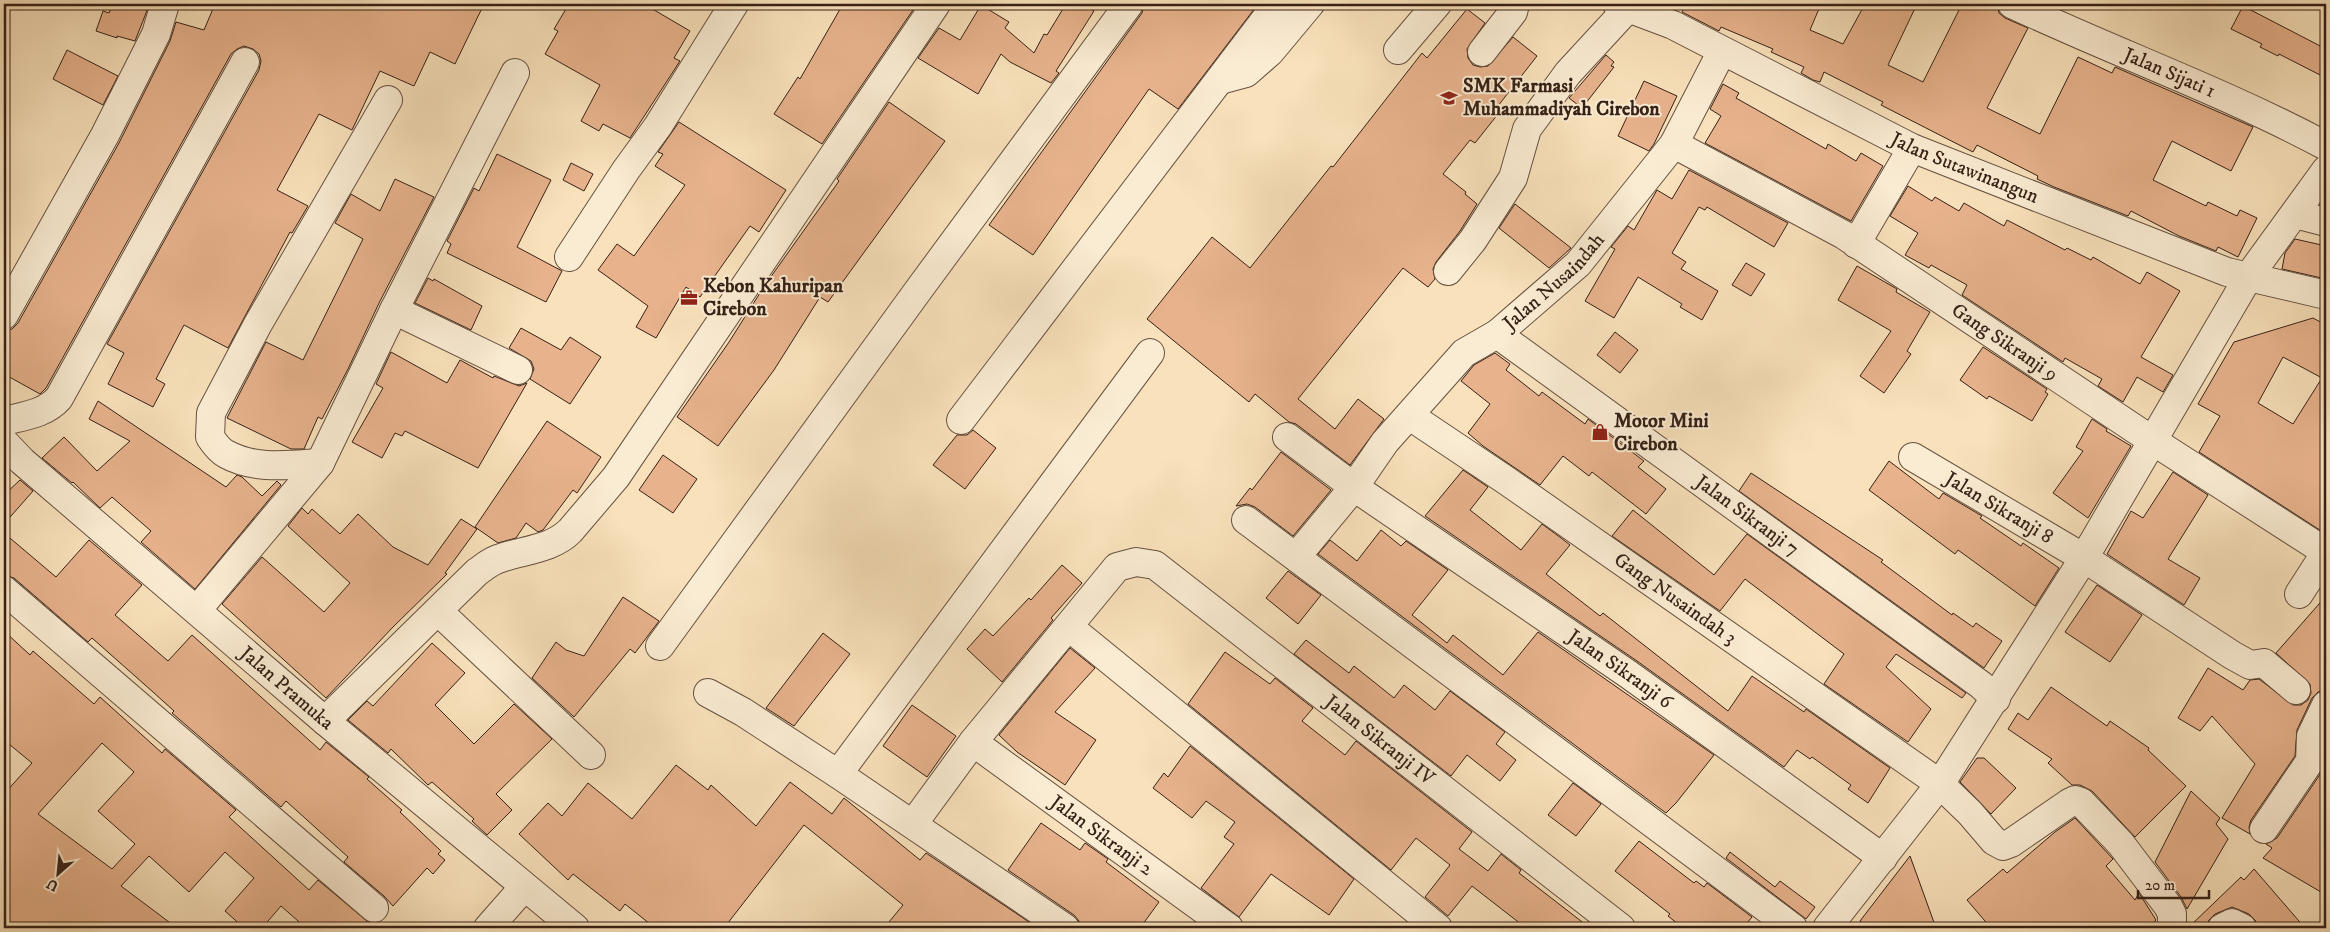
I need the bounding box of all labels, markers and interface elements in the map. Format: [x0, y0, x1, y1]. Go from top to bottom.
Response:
street label: Jalan Sijati 1 [2118, 42, 2219, 104]
place label: SMK Farmasi Muhammadiyah Cirebon [1463, 74, 1660, 122]
school or university icon: SMK Farmasi Muhammadiyah Cirebon [1439, 88, 1459, 108]
street label: Jalan Sutawinangun [1885, 126, 2043, 209]
street label: Jalan Nusaindah [1496, 228, 1610, 337]
place label: Kebon Kahuripan Cirebon [703, 274, 844, 322]
office icon: Kebon Kahuripan Cirebon [679, 288, 699, 308]
street label: Gang Sikranji 9 [1947, 298, 2063, 387]
place label: Motor Mini Cirebon [1614, 409, 1709, 457]
shop icon: Motor Mini Cirebon [1590, 422, 1610, 442]
street label: Jalan Sikranji 8 [1939, 465, 2058, 550]
street label: Jalan Sikranji 7 [1689, 468, 1804, 561]
street label: Gang Nusaindah 3 [1609, 547, 1741, 650]
street label: Jalan Sikranji 6 [1561, 623, 1678, 715]
street label: Jalan Pramuka [233, 640, 339, 736]
street label: Jalan Sikranji IV [1318, 688, 1440, 791]
street label: Jalan Sikranji 2 [1044, 788, 1158, 881]
north arrow [32, 850, 82, 900]
scale bar [2138, 867, 2209, 899]
text: U [43, 874, 61, 895]
text: 20 m [2145, 876, 2175, 895]

